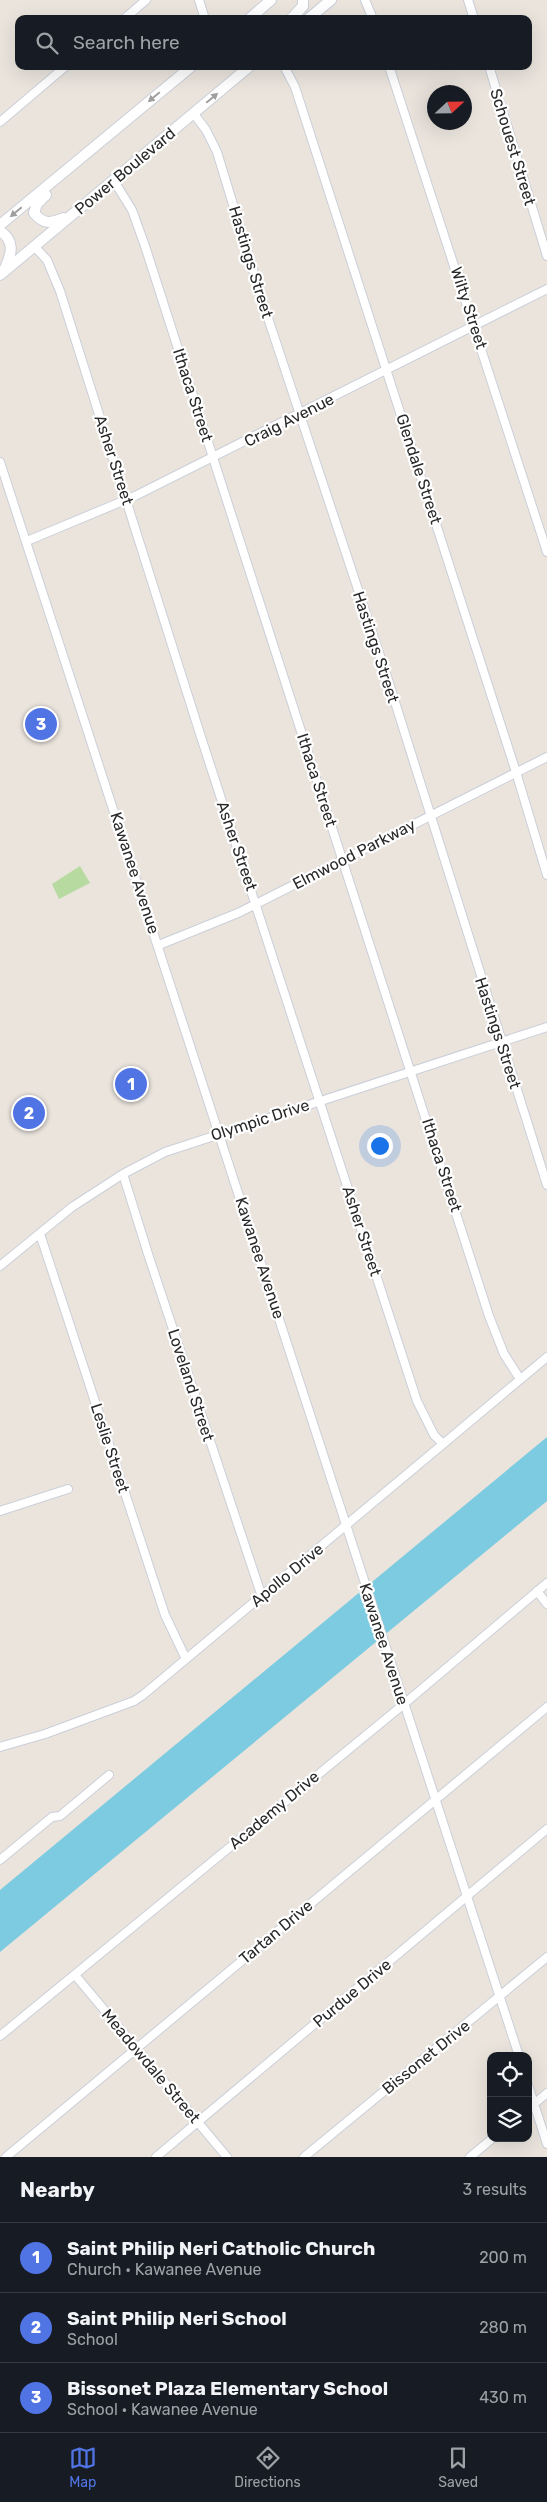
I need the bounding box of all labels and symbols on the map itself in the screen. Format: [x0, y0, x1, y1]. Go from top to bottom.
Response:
north arrow [427, 85, 472, 130]
street label: Schouest Street [486, 86, 540, 208]
one-way arrow [148, 92, 161, 103]
one-way arrow [206, 92, 218, 104]
street label: Power Boulevard [71, 123, 179, 219]
street label: Hastings Street [225, 204, 277, 320]
one-way arrow [9, 207, 22, 218]
street label: Wilty Street [447, 264, 491, 352]
street label: Ithaca Street [169, 346, 217, 444]
street label: Craig Avenue [241, 389, 337, 451]
street label: Glendale Street [392, 411, 446, 527]
street label: Asher Street [91, 413, 137, 507]
street label: Hastings Street [349, 589, 403, 705]
pin: 3 [25, 705, 57, 743]
street label: Ithaca Street [293, 731, 341, 829]
street label: Asher Street [213, 799, 261, 893]
street label: Kawanee Avenue [106, 810, 164, 936]
street label: Elmwood Parkway [289, 815, 419, 893]
street label: Hastings Street [471, 975, 525, 1091]
pin: 1 [115, 1065, 147, 1103]
pin: 2 [13, 1094, 45, 1132]
street label: Olympic Drive [208, 1095, 312, 1145]
street label: Ithaca Street [418, 1116, 466, 1214]
your location [367, 1133, 393, 1159]
street label: Asher Street [339, 1184, 385, 1278]
street label: Kawanee Avenue [231, 1195, 289, 1321]
street label: Loveland Street [164, 1326, 218, 1444]
street label: Leslie Street [87, 1401, 133, 1495]
street label: Apollo Drive [247, 1539, 327, 1611]
street label: Kawanee Avenue [355, 1581, 413, 1707]
street label: Academy Drive [225, 1767, 323, 1853]
street label: Tartan Drive [235, 1896, 317, 1968]
street label: Purdue Drive [309, 1955, 395, 2031]
street label: Meadowdale Street [98, 2005, 204, 2127]
street label: Bissonet Drive [378, 2016, 474, 2098]

